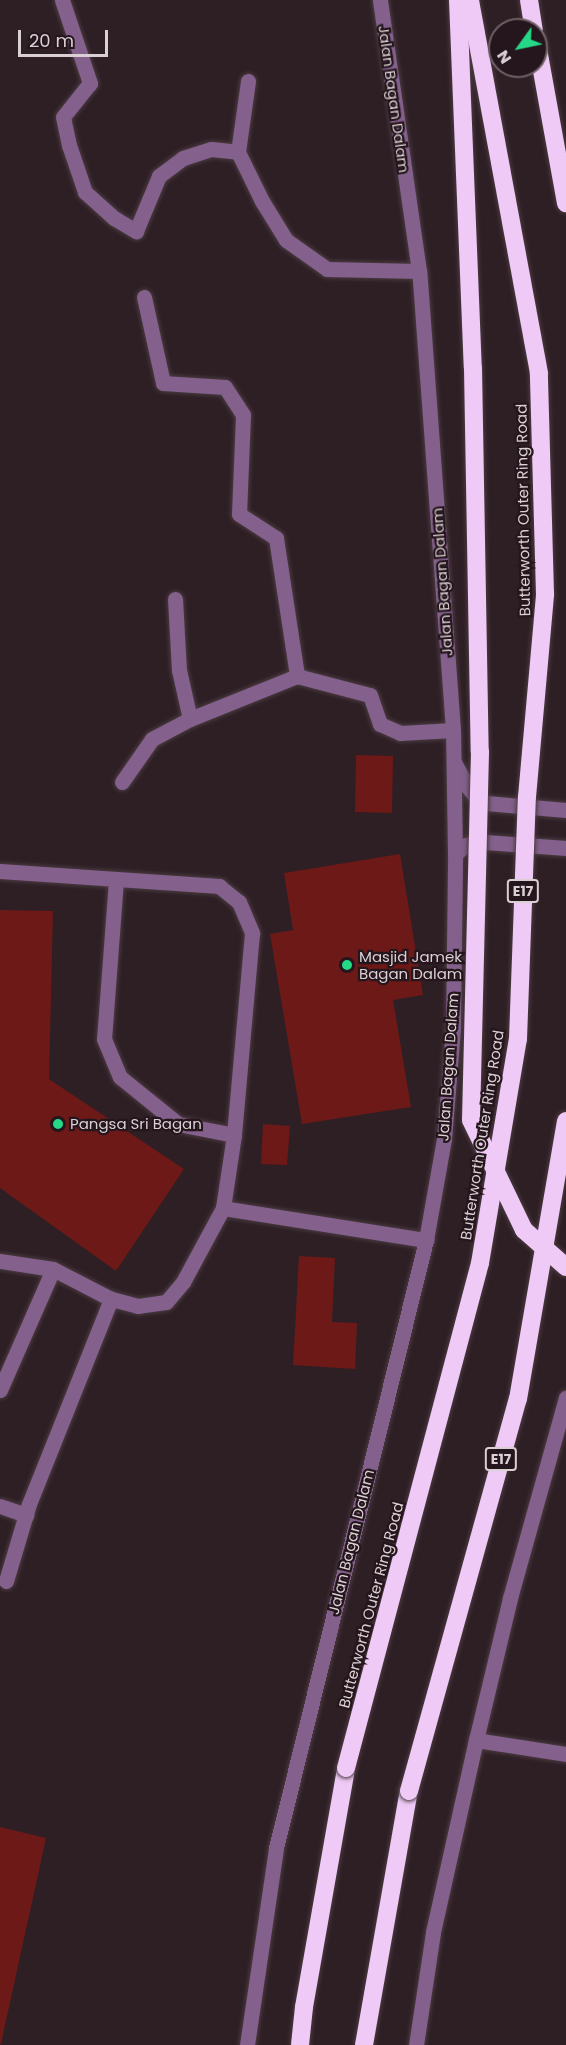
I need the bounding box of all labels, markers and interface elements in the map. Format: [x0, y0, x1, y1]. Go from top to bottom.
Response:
scale bar [21, 18, 111, 56]
north arrow [488, 18, 548, 78]
street label: Jalan Bagan Dalam [375, 24, 413, 174]
text: 20 m [29, 28, 74, 53]
text: N [491, 46, 517, 68]
street label: Butterworth Outer Ring Road [512, 404, 534, 616]
street label: Jalan Bagan Dalam [428, 507, 456, 657]
road number: E17 [506, 880, 540, 902]
place label: Masjid Jamek Bagan Dalam [359, 947, 462, 982]
marker: Masjid Jamek Bagan Dalam [340, 958, 354, 972]
street label: Jalan Bagan Dalam [434, 992, 462, 1142]
street label: Butterworth Outer Ring Road [456, 1029, 508, 1241]
place label: Pangsa Sri Bagan [70, 1115, 202, 1133]
marker: Pangsa Sri Bagan [51, 1117, 65, 1131]
road number: E17 [484, 1448, 518, 1470]
street label: Jalan Bagan Dalam [324, 1468, 378, 1616]
street label: Butterworth Outer Ring Road [335, 1500, 407, 1710]

